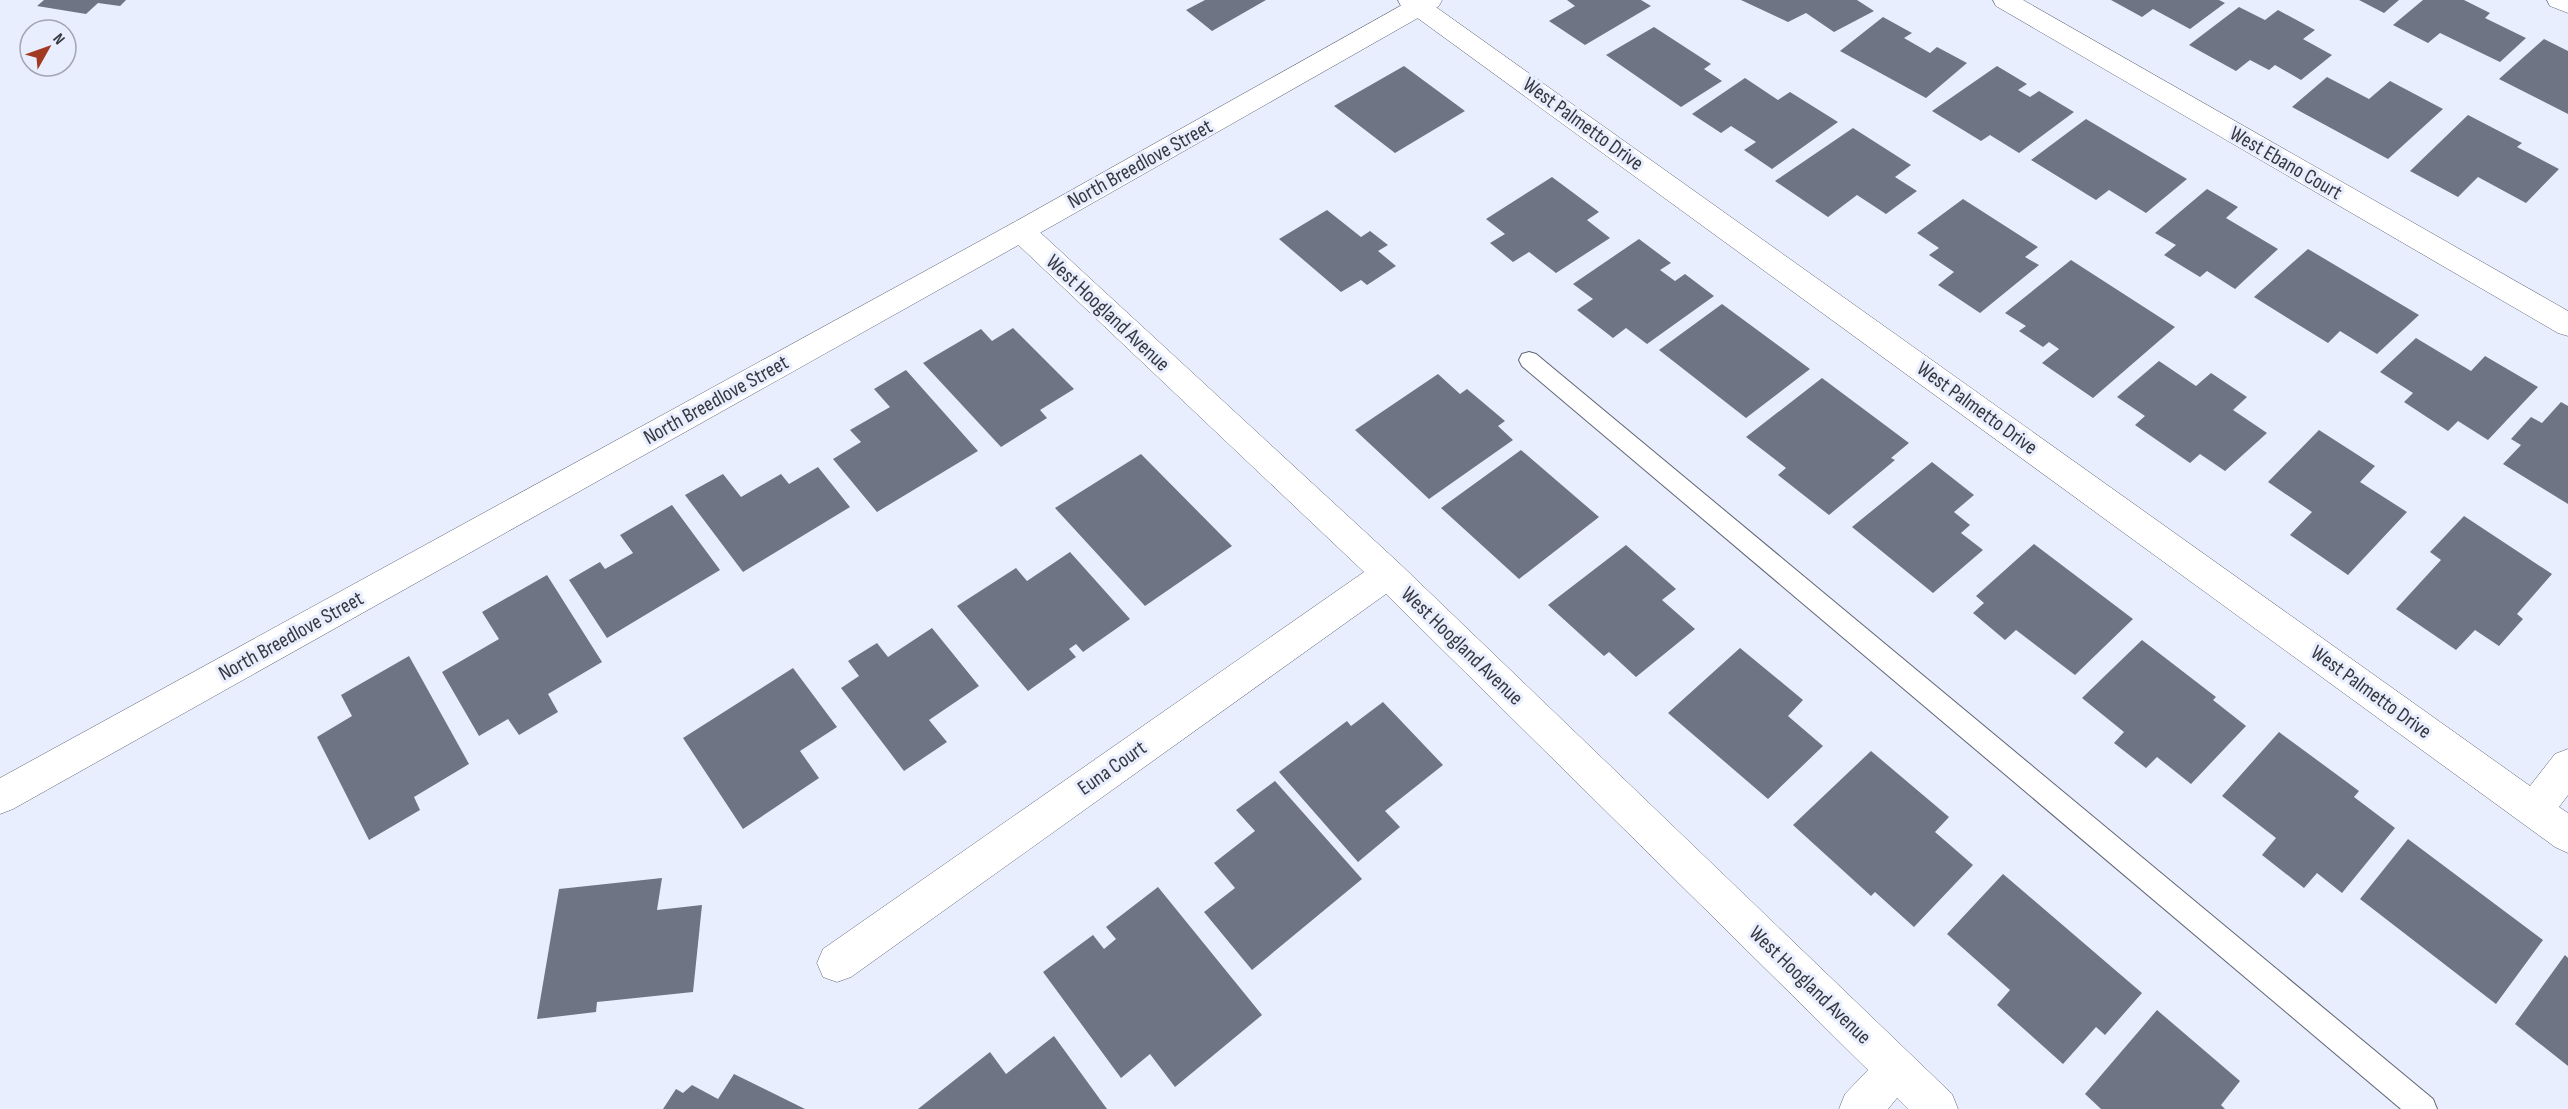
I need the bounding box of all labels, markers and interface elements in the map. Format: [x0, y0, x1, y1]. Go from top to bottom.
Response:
north arrow [18, 18, 78, 78]
text: N [48, 30, 68, 49]
street label: West Palmetto Drive [1518, 72, 1648, 176]
street label: North Breedlove Street [1063, 114, 1217, 214]
street label: West Ebano Court [2225, 121, 2347, 205]
street label: West Hoogland Avenue [1041, 249, 1175, 377]
street label: North Breedlove Street [639, 350, 793, 450]
street label: West Palmetto Drive [1912, 356, 2042, 460]
street label: West Hoogland Avenue [1396, 581, 1528, 711]
street label: North Breedlove Street [214, 586, 368, 686]
street label: West Palmetto Drive [2306, 640, 2436, 744]
street label: Euna Court [1073, 735, 1151, 801]
street label: West Hoogland Avenue [1744, 920, 1876, 1050]

